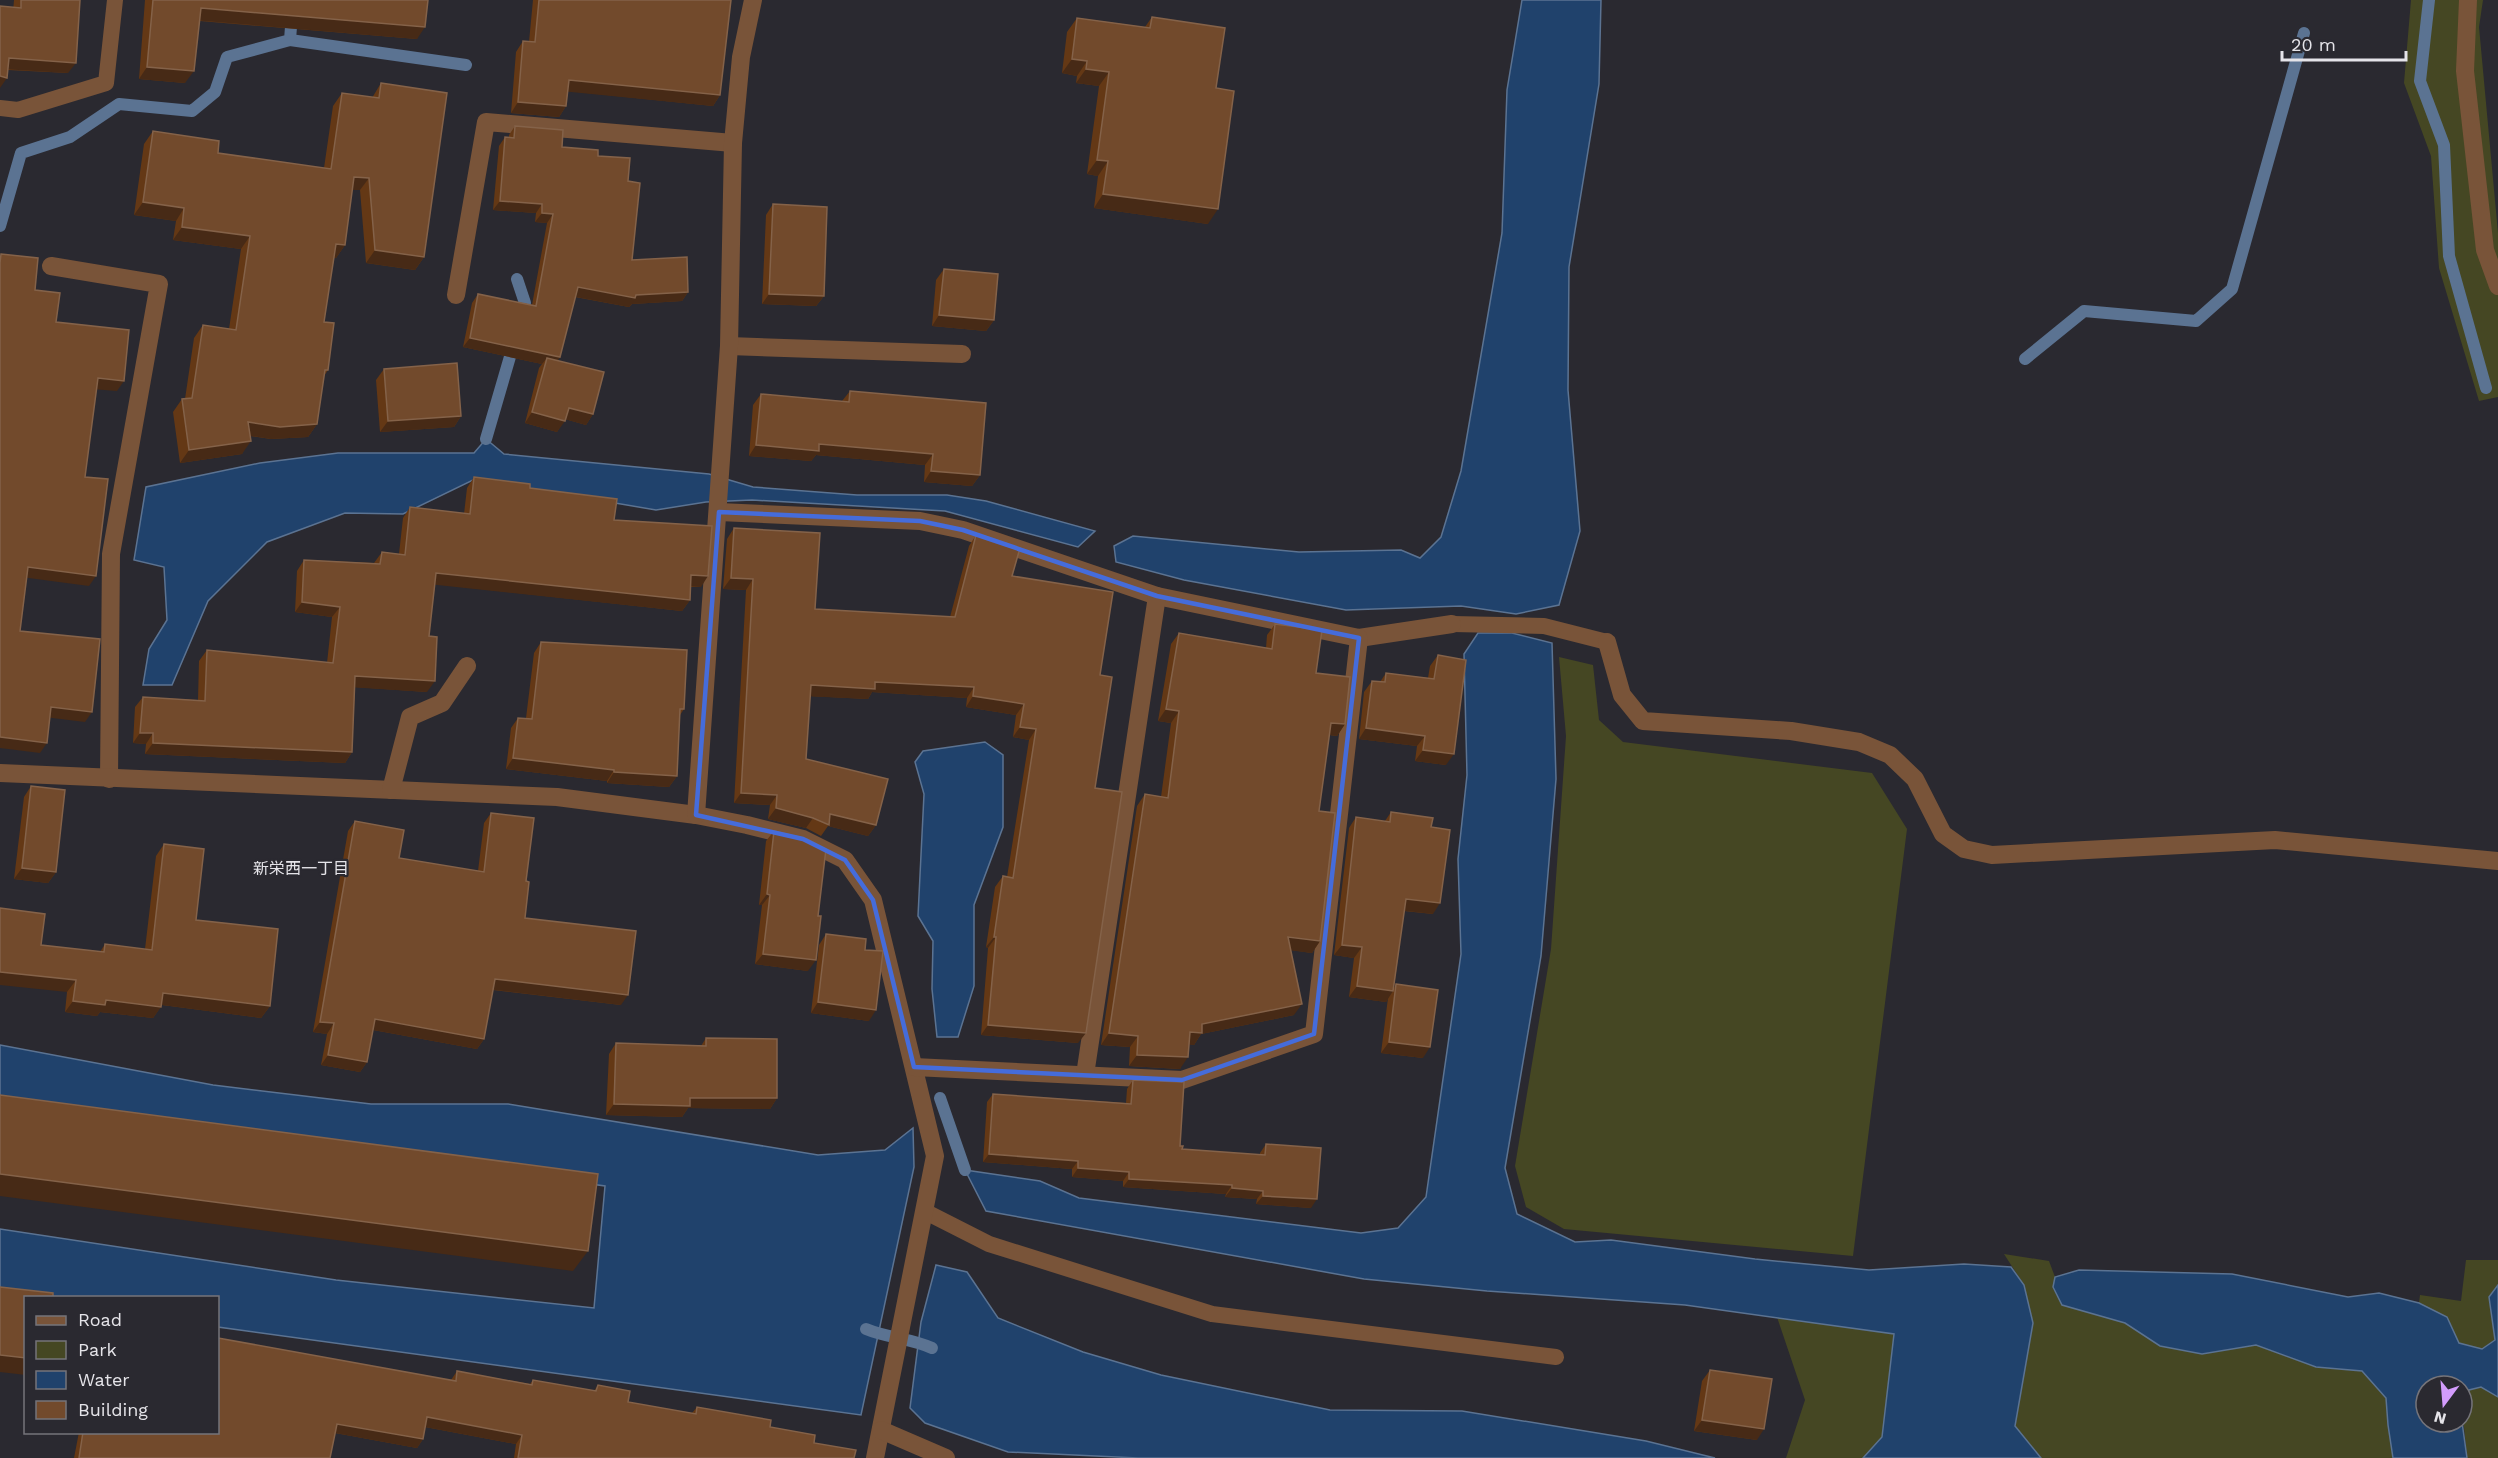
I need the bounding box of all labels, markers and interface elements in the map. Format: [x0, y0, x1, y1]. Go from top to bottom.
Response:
scale bar [2282, 24, 2406, 62]
text: 20 m [2291, 34, 2336, 55]
district label: 新栄西一丁目 [253, 859, 349, 878]
legend [24, 1296, 219, 1434]
text: Road [78, 1309, 122, 1330]
text: Park [78, 1339, 117, 1360]
text: Water [78, 1369, 130, 1390]
north arrow [2414, 1374, 2474, 1434]
text: Building [78, 1399, 148, 1420]
text: N [2432, 1407, 2448, 1429]

